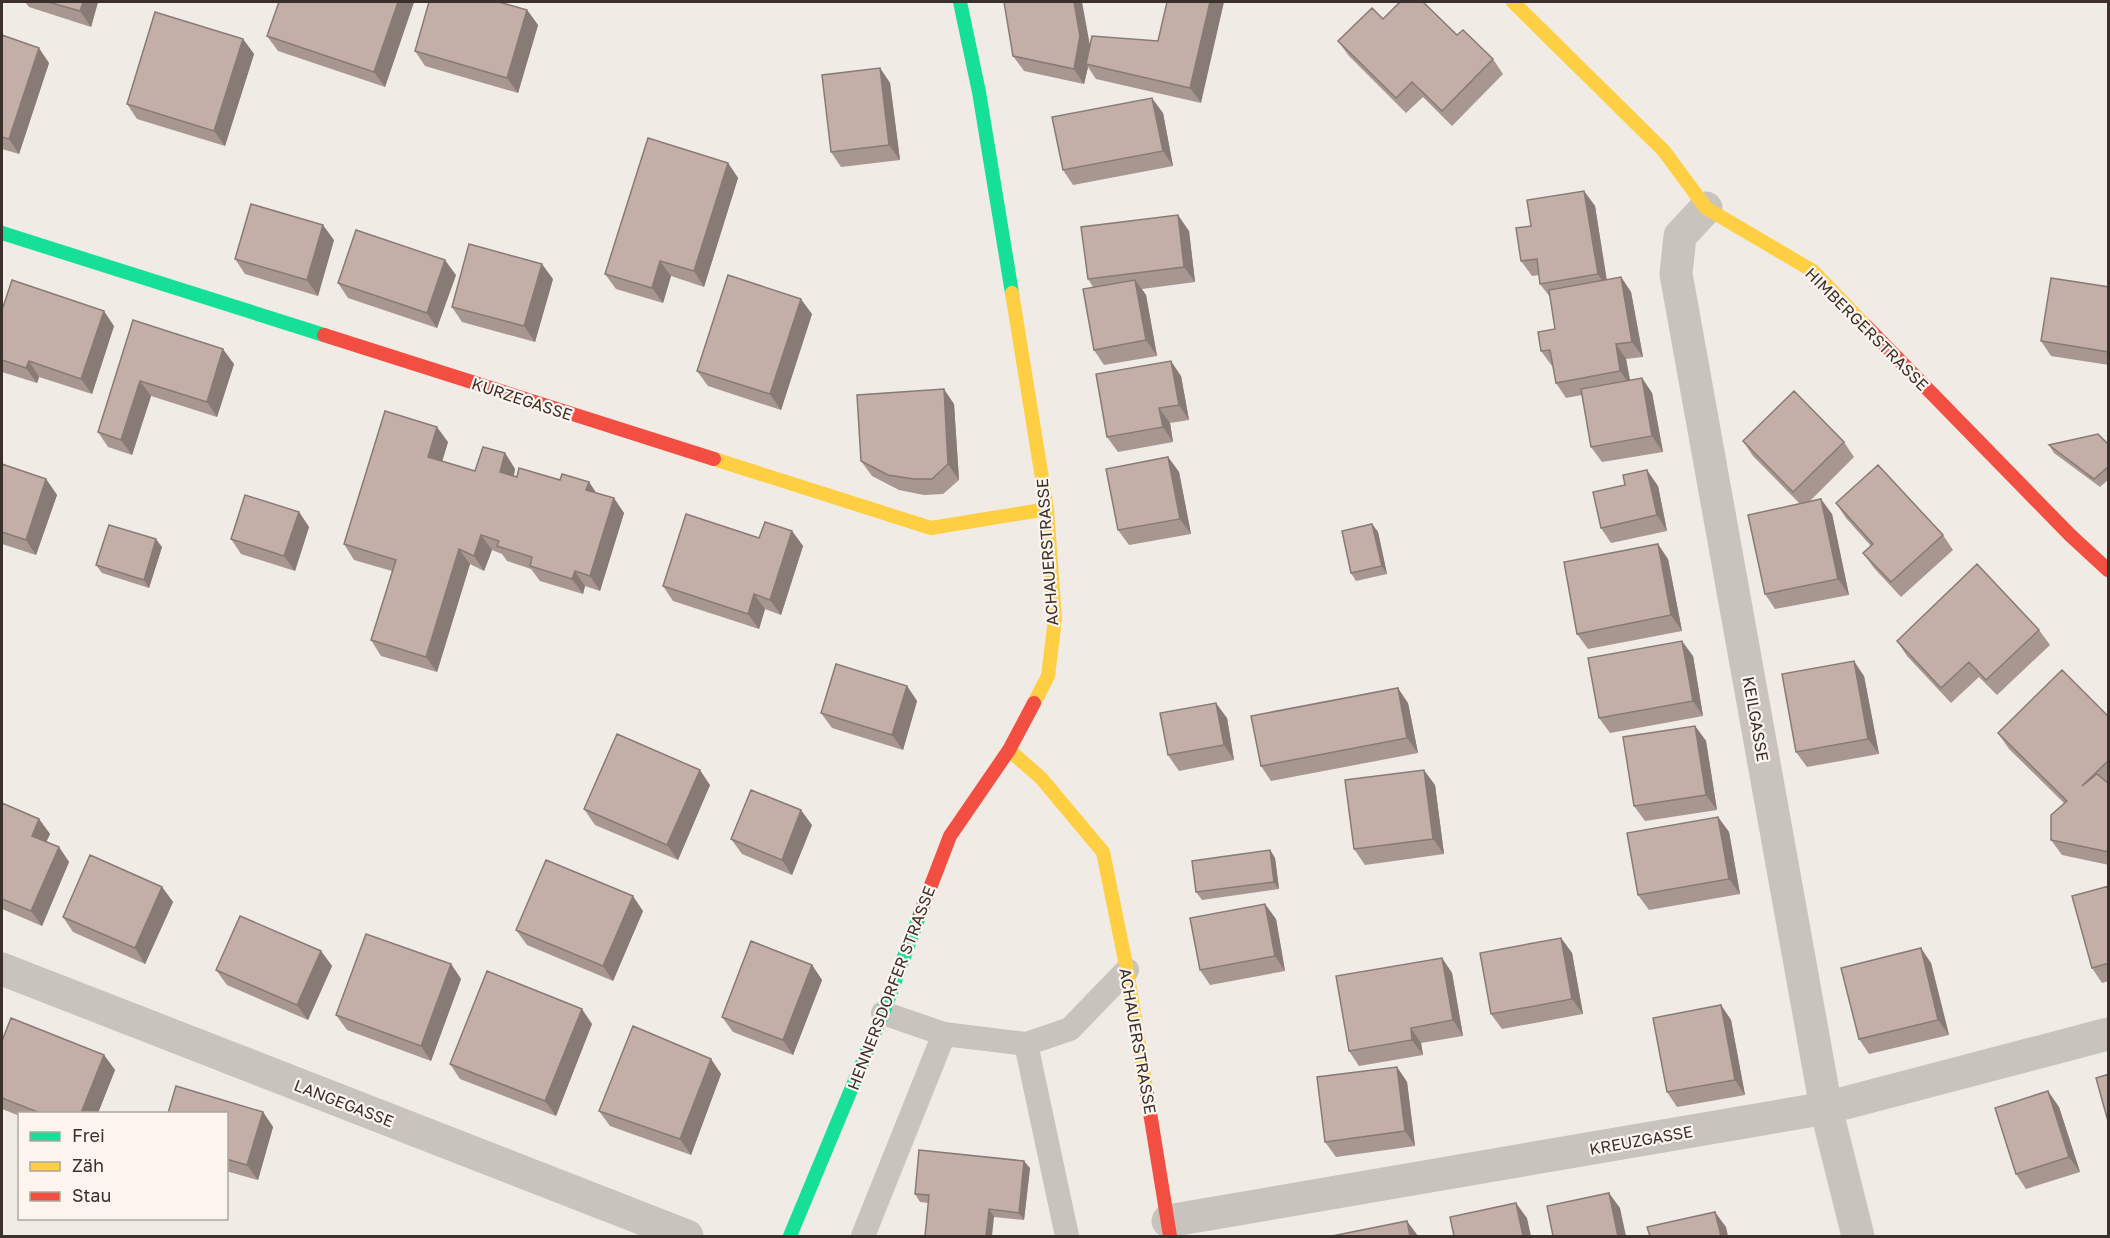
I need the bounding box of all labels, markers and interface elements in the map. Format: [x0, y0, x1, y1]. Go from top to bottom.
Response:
street label: HIMBERGERSTRASSE [1801, 263, 1933, 395]
street label: KURZEGASSE [469, 373, 575, 425]
street label: ACHAUERSTRASSE [1032, 478, 1062, 626]
street label: KEILGASSE [1739, 675, 1773, 763]
street label: HENNERSDORFER STRASSE [843, 883, 939, 1093]
street label: ACHAUERSTRASSE [1115, 967, 1161, 1115]
street label: LANGEGASSE [291, 1075, 397, 1131]
legend [18, 1112, 228, 1220]
street label: KREUZGASSE [1588, 1121, 1694, 1159]
text: Frei [72, 1124, 105, 1146]
text: Zäh [72, 1154, 104, 1176]
text: Stau [72, 1184, 111, 1206]

